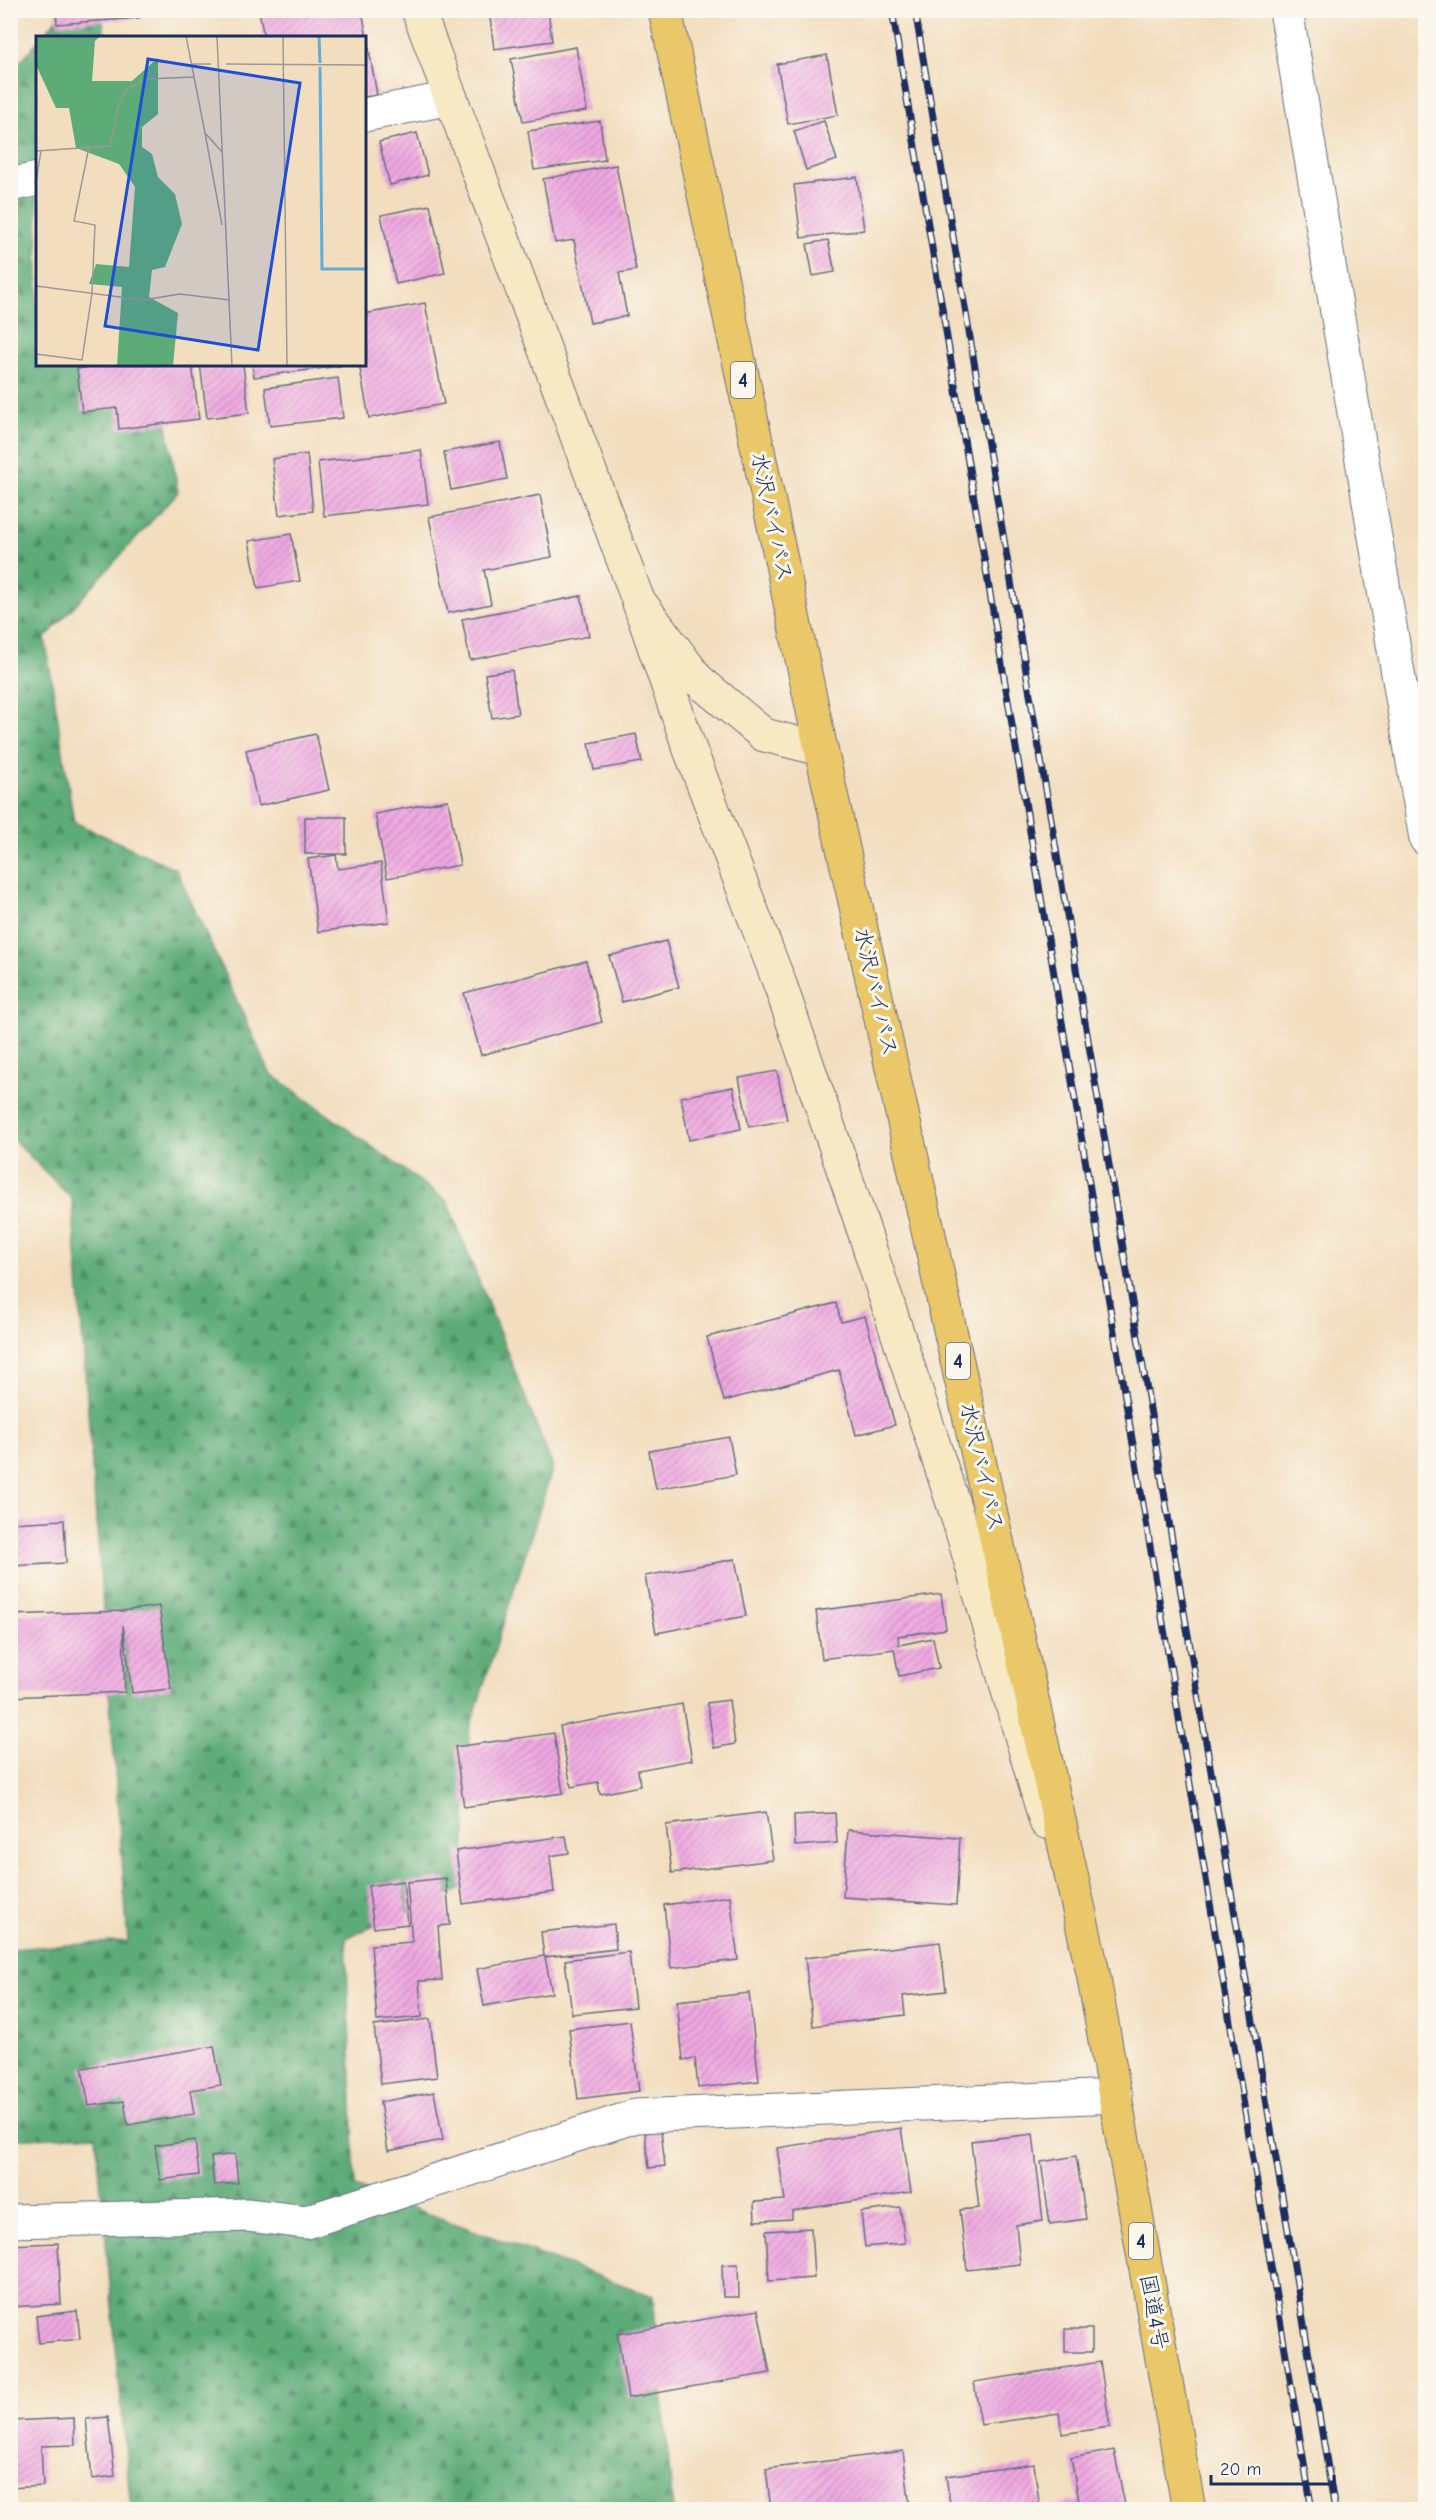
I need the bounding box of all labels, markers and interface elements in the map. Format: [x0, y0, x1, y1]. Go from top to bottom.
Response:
inset map [36, 36, 366, 366]
road number: 4 [731, 362, 755, 398]
street label: 水沢バイパス [746, 450, 798, 584]
street label: 水沢バイパス [849, 925, 903, 1059]
road number: 4 [946, 1343, 970, 1379]
street label: 水沢バイパス [955, 1400, 1009, 1534]
road number: 4 [1129, 2223, 1153, 2259]
street label: 国道4号 [1135, 2272, 1173, 2352]
scale bar [1211, 2448, 1334, 2486]
text: 20 m [1220, 2459, 1261, 2480]

